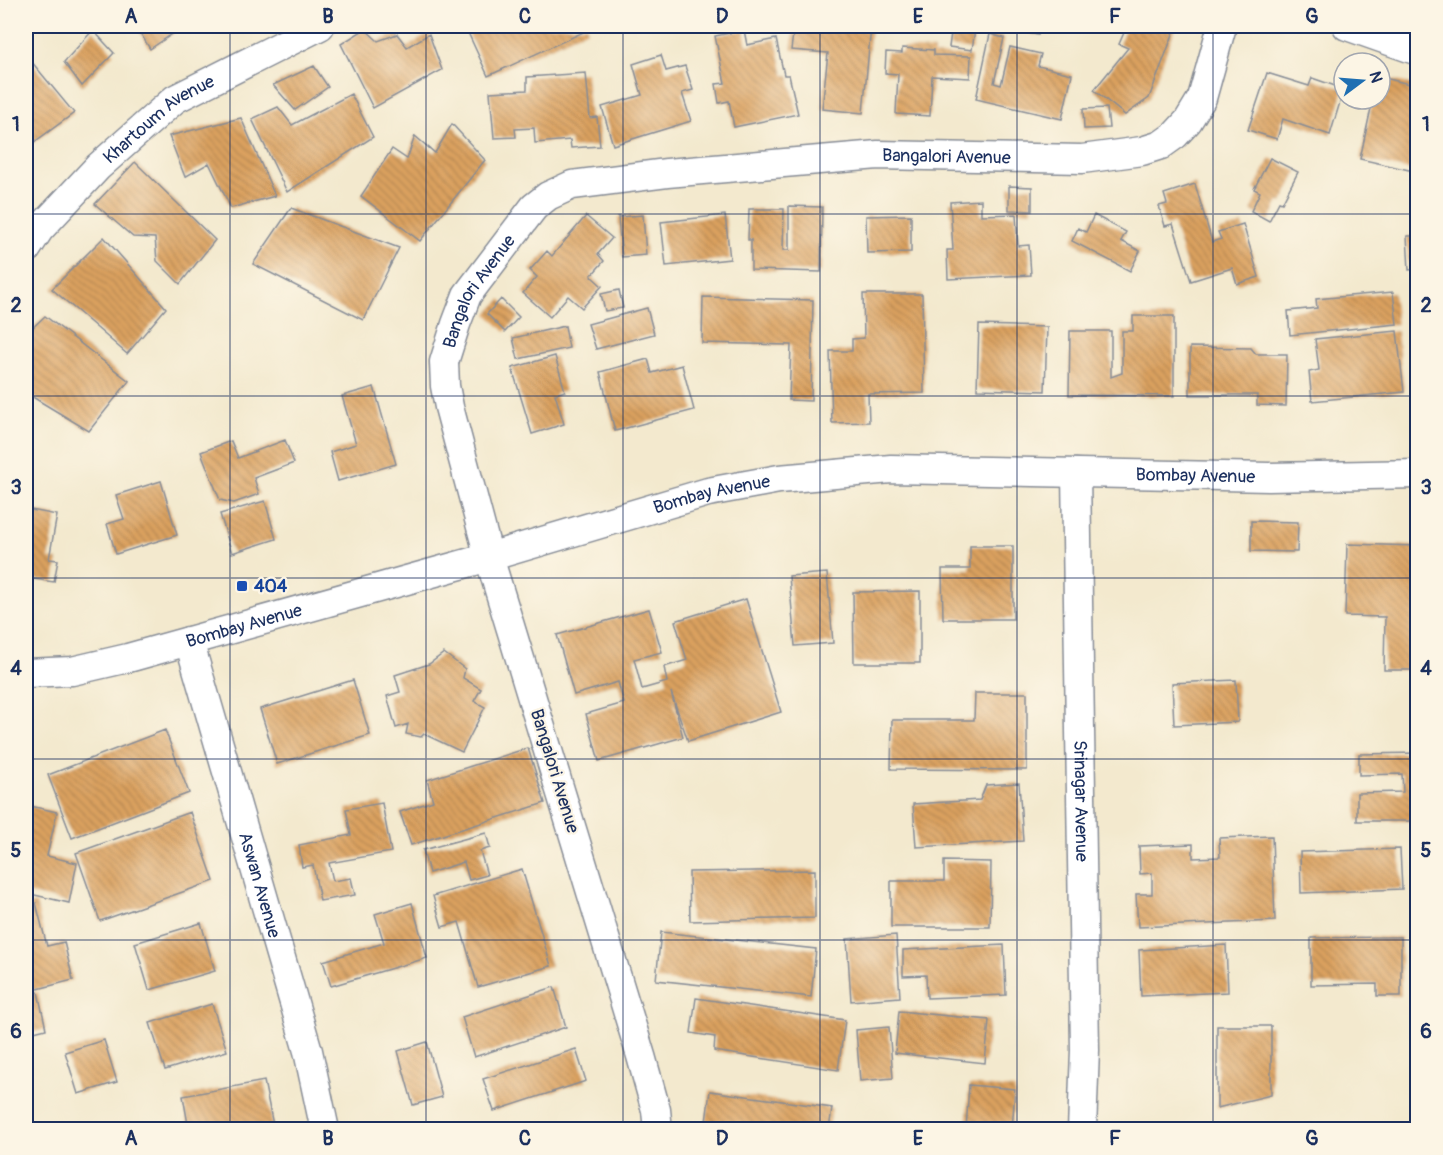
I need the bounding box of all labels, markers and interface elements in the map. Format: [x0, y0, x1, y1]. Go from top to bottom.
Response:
text: A [125, 4, 138, 29]
text: B [322, 4, 334, 29]
text: C [519, 4, 531, 29]
text: D [716, 4, 729, 29]
text: E [913, 4, 924, 29]
text: F [1109, 4, 1121, 29]
text: G [1305, 4, 1319, 29]
north arrow [1332, 51, 1392, 111]
text: N [1364, 69, 1387, 85]
street label: Khartoum Avenue [99, 70, 218, 169]
text: 1 [12, 112, 20, 137]
text: 1 [1422, 112, 1430, 137]
street label: Bangalori Avenue [882, 144, 1011, 170]
street label: Bangalori Avenue [438, 230, 521, 351]
text: 2 [10, 293, 22, 318]
text: 2 [1420, 293, 1432, 318]
street label: Bombay Avenue [1135, 463, 1256, 489]
street label: Bombay Avenue [651, 470, 772, 520]
text: 3 [10, 475, 22, 500]
text: 3 [1420, 475, 1432, 500]
place label: 404 [254, 575, 288, 598]
marker: 404 [235, 579, 249, 593]
street label: Bombay Avenue [184, 599, 305, 653]
text: 4 [10, 656, 22, 681]
text: 4 [1420, 656, 1432, 681]
street label: Bangalori Avenue [525, 706, 584, 836]
street label: Srinagar Avenue [1068, 740, 1093, 862]
street label: Aswan Avenue [233, 829, 286, 941]
text: 5 [11, 838, 22, 863]
text: 5 [1421, 838, 1432, 863]
text: 6 [10, 1019, 22, 1044]
text: 6 [1420, 1019, 1432, 1044]
text: A [125, 1126, 138, 1151]
text: B [322, 1126, 334, 1151]
text: C [519, 1126, 531, 1151]
text: D [716, 1126, 729, 1151]
text: E [913, 1126, 924, 1151]
text: F [1109, 1126, 1121, 1151]
text: G [1305, 1126, 1319, 1151]

